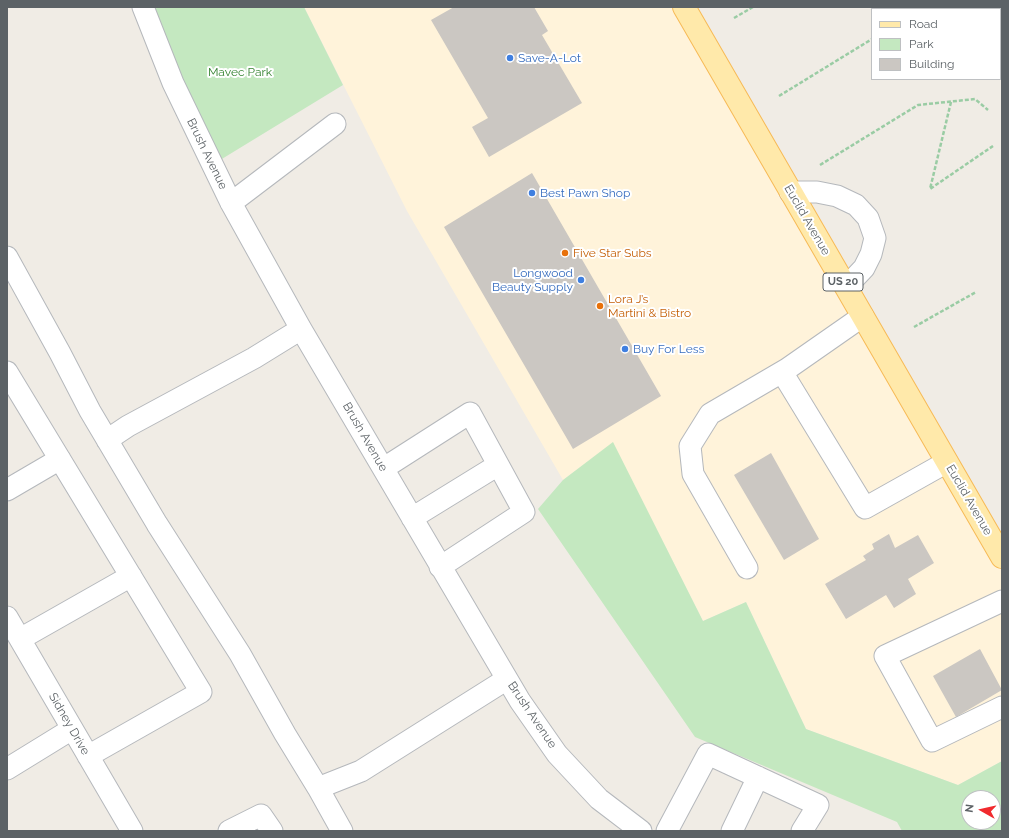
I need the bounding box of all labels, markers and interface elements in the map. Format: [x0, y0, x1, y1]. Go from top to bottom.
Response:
legend [871, 8, 1001, 80]
text: Road [909, 17, 938, 31]
text: Park [909, 37, 934, 51]
place label: Save-A-Lot [518, 51, 581, 65]
marker: Save-A-Lot [505, 53, 515, 63]
text: Building [909, 57, 955, 71]
park label: Mavec Park [208, 65, 272, 79]
street label: Brush Avenue [184, 116, 230, 192]
street label: Euclid Avenue [781, 182, 833, 258]
place label: Best Pawn Shop [540, 186, 630, 200]
marker: Best Pawn Shop [527, 188, 537, 198]
place label: Five Star Subs [573, 246, 652, 260]
marker: Five Star Subs [560, 248, 570, 258]
place label: Longwood Beauty Supply [492, 266, 573, 294]
road number: US 20 [823, 273, 863, 291]
marker: Longwood Beauty Supply [576, 275, 586, 285]
place label: Lora J’s Martini & Bistro [608, 292, 691, 320]
marker: Lora J’s Martini & Bistro [595, 301, 605, 311]
place label: Buy For Less [633, 342, 704, 356]
marker: Buy For Less [620, 344, 630, 354]
street label: Brush Avenue [339, 400, 391, 474]
street label: Euclid Avenue [943, 462, 995, 538]
street label: Brush Avenue [504, 679, 560, 751]
street label: Sidney Drive [45, 690, 93, 758]
north arrow [961, 790, 1001, 830]
text: N [963, 803, 977, 813]

